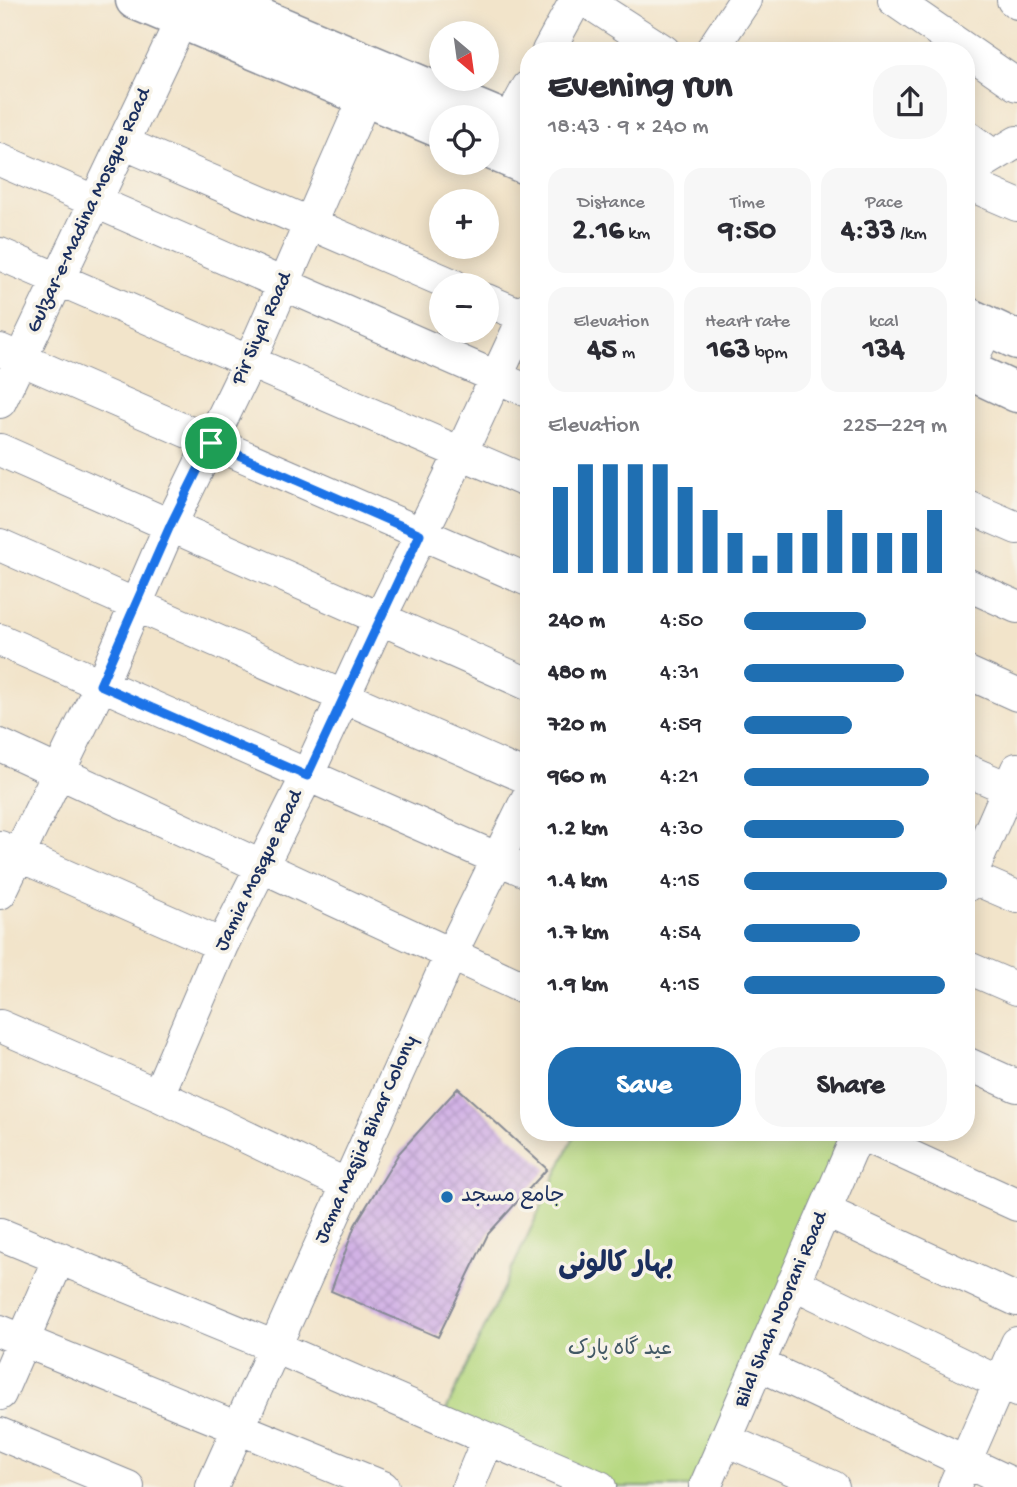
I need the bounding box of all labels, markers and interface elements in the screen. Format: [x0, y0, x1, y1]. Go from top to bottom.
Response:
north arrow [429, 21, 499, 91]
map controls [429, 21, 499, 343]
button: share [873, 65, 947, 139]
text: Evening run [548, 66, 732, 110]
street label: Gulzar-e-Madina Mosque Road [22, 83, 158, 337]
button: locate [429, 105, 499, 175]
text: 18:43 · 9 × 240 m [548, 114, 709, 141]
button: + [429, 189, 499, 259]
text: Distance [578, 192, 645, 215]
text: Time [730, 192, 765, 215]
text: Pace [865, 192, 902, 215]
text: 2.16 [572, 215, 624, 250]
text: 9:50 [719, 215, 776, 250]
text: 4:33 [841, 215, 896, 250]
text: km [624, 223, 650, 246]
text: /km [896, 223, 927, 246]
street label: Pir Siyal Road [227, 267, 300, 390]
button: − [429, 273, 499, 343]
text: Elevation [573, 311, 649, 334]
text: Heart rate [705, 311, 790, 334]
text: kcal [869, 311, 899, 334]
text: 45 [587, 334, 617, 369]
text: 163 [707, 334, 750, 369]
text: 134 [863, 334, 905, 369]
text: m [617, 342, 635, 365]
text: bpm [750, 342, 788, 365]
pin [181, 413, 241, 473]
text: Elevation [548, 413, 639, 440]
text: 225–229 m [842, 413, 947, 440]
icon: arrive [192, 424, 230, 462]
text: 240 m [548, 608, 605, 635]
text: 4:50 [660, 608, 703, 635]
text: 480 m [548, 660, 606, 687]
text: 4:31 [660, 660, 699, 687]
text: 720 m [548, 712, 606, 739]
text: 4:59 [660, 712, 702, 739]
text: 960 m [548, 764, 606, 791]
text: 4:21 [660, 764, 699, 791]
street label: Jamia Mosque Road [210, 785, 311, 956]
text: 1.2 km [548, 816, 608, 843]
text: 4:30 [660, 816, 703, 843]
text: 1.4 km [548, 868, 607, 895]
text: 4:15 [660, 868, 700, 895]
text: 1.7 km [548, 920, 609, 947]
text: 4:54 [660, 920, 701, 947]
text: 1.9 km [548, 972, 608, 999]
text: 4:15 [660, 972, 700, 999]
street label: Jama Masjid Bihar Colony [310, 1032, 424, 1248]
button: Save [548, 1047, 741, 1127]
button: Share [755, 1047, 947, 1127]
place label: جامع مسجد [461, 1185, 565, 1210]
marker: جامع مسجد [439, 1189, 455, 1205]
street label: Bilal Shah Noorani Road [729, 1207, 835, 1412]
district label: بہار کالونی [558, 1249, 674, 1282]
park label: عید گاہ پارک [568, 1335, 672, 1363]

